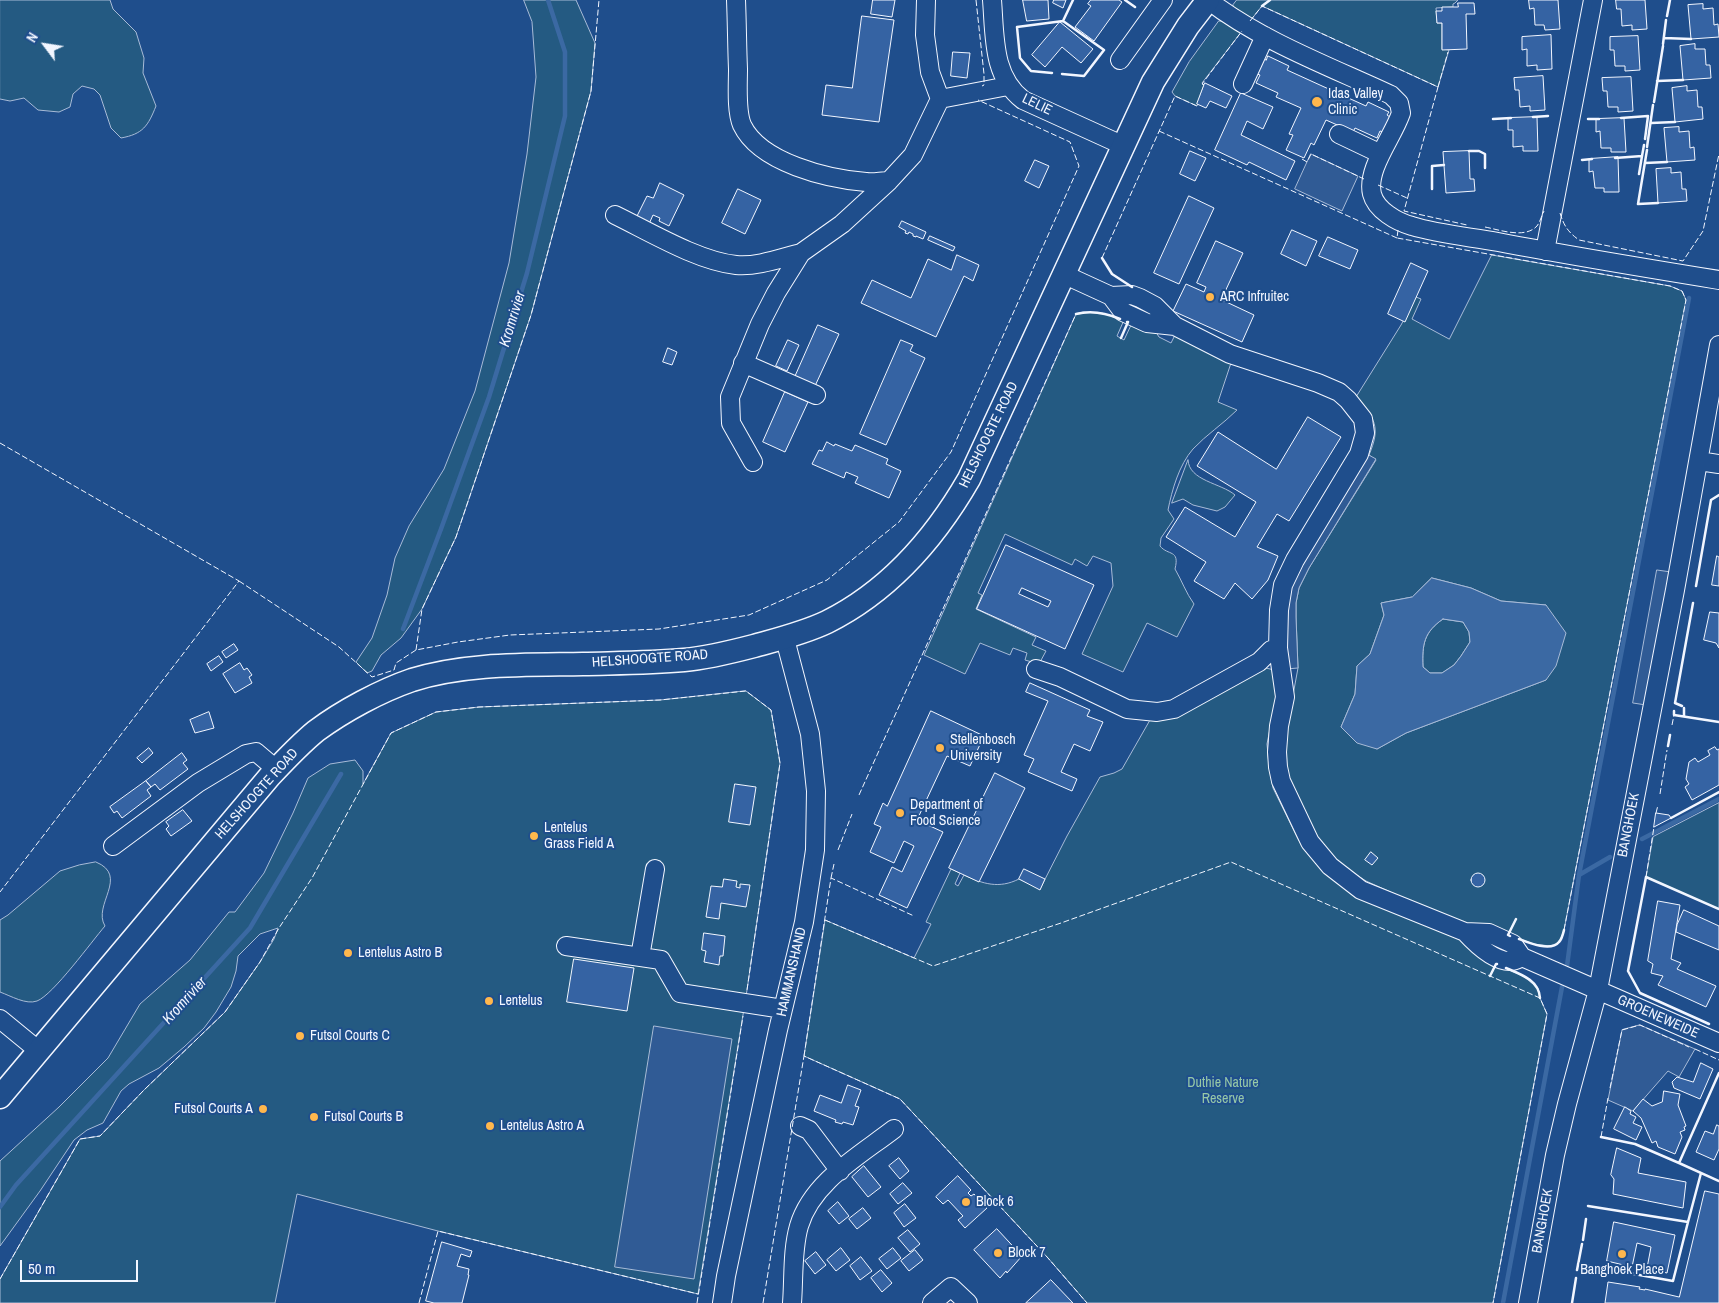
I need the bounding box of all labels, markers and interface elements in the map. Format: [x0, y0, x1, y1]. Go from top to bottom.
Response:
north arrow [20, 20, 70, 70]
text: N [22, 29, 42, 45]
place label: Idas Valley Clinic [1328, 86, 1383, 118]
street label: LELIE [1019, 91, 1055, 119]
marker: Idas Valley Clinic [1310, 95, 1324, 109]
water label: Kromrivier [496, 289, 530, 349]
place label: ARC Infruitec [1220, 289, 1289, 305]
marker: ARC Infruitec [1204, 291, 1216, 303]
street label: HELSHOOGTE ROAD [956, 379, 1022, 491]
street label: HELSHOOGTE ROAD [592, 647, 708, 671]
place label: Stellenbosch University [950, 732, 1016, 764]
marker: Stellenbosch University [934, 742, 946, 754]
street label: HELSHOOGTE ROAD [212, 745, 302, 843]
street label: BANGHOEK [1615, 791, 1643, 859]
place label: Department of Food Science [910, 797, 983, 830]
marker: Department of Food Science [894, 807, 906, 819]
place label: Lentelus Grass Field A [544, 820, 614, 852]
marker: Lentelus Grass Field A [528, 830, 540, 842]
street label: HAMMANSHAND [774, 926, 810, 1018]
place label: Lentelus Astro B [358, 945, 442, 961]
marker: Lentelus Astro B [342, 947, 354, 959]
water label: Kromrivier [159, 974, 211, 1028]
street label: GROENEWEIDE [1615, 992, 1701, 1042]
place label: Lentelus [499, 993, 542, 1009]
marker: Lentelus [483, 995, 495, 1007]
place label: Futsol Courts C [310, 1028, 390, 1044]
marker: Futsol Courts C [294, 1030, 306, 1042]
park label: Duthie Nature Reserve [1187, 1075, 1259, 1108]
place label: Futsol Courts A [174, 1101, 253, 1117]
marker: Futsol Courts A [257, 1103, 269, 1115]
place label: Futsol Courts B [324, 1109, 403, 1125]
marker: Futsol Courts B [308, 1111, 320, 1123]
place label: Lentelus Astro A [500, 1118, 584, 1134]
marker: Lentelus Astro A [484, 1120, 496, 1132]
street label: BANGHOEK [1529, 1187, 1557, 1255]
place label: Block 6 [976, 1194, 1014, 1210]
marker: Block 6 [960, 1196, 972, 1208]
place label: Block 7 [1008, 1245, 1046, 1261]
marker: Block 7 [992, 1247, 1004, 1259]
marker: Banghoek Place [1616, 1248, 1628, 1260]
scale bar [22, 1250, 140, 1282]
text: 50 m [28, 1258, 55, 1279]
place label: Banghoek Place [1580, 1262, 1664, 1278]

